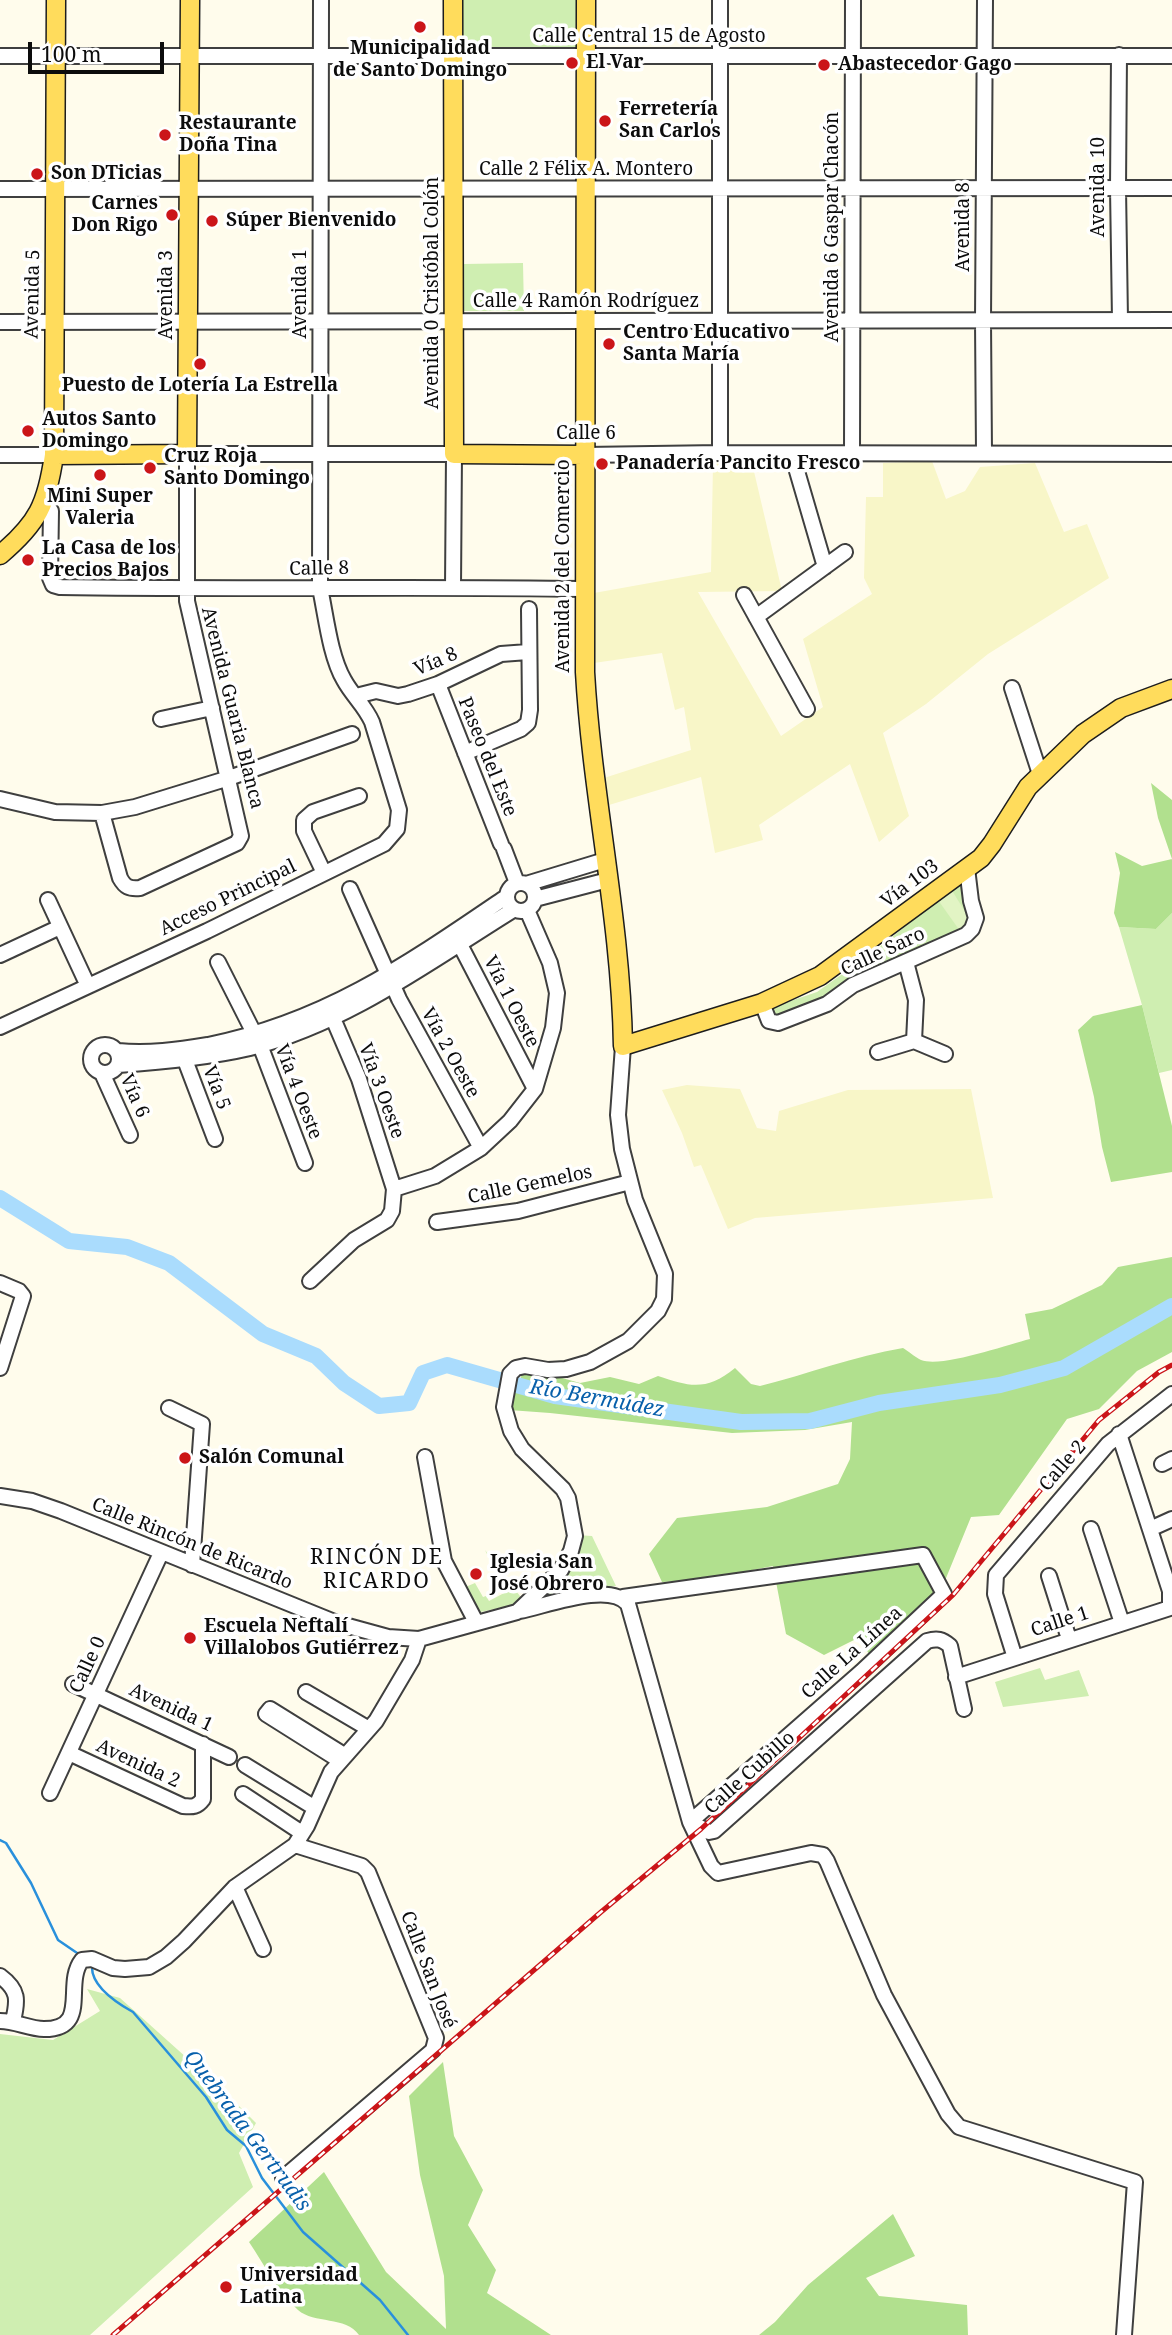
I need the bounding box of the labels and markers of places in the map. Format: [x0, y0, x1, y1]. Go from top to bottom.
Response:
marker: Municipalidad de Santo Domingo [412, 19, 428, 35]
place label: Municipalidad de Santo Domingo [333, 38, 507, 82]
place label: El Var [586, 52, 643, 74]
place label: Abastecedor Gago [838, 54, 1012, 76]
marker: El Var [564, 55, 580, 71]
marker: Abastecedor Gago [816, 57, 832, 73]
place label: Ferretería San Carlos [619, 99, 721, 143]
place label: Restaurante Doña Tina [179, 113, 296, 157]
marker: Ferretería San Carlos [597, 113, 613, 129]
marker: Restaurante Doña Tina [157, 127, 173, 143]
place label: Son DTicias [51, 163, 162, 185]
marker: Son DTicias [29, 166, 45, 182]
place label: Carnes Don Rigo [72, 193, 158, 237]
marker: Carnes Don Rigo [164, 207, 180, 223]
place label: Súper Bienvenido [226, 210, 396, 232]
marker: Súper Bienvenido [204, 213, 220, 229]
place label: Centro Educativo Santa María [623, 322, 790, 366]
marker: Centro Educativo Santa María [601, 336, 617, 352]
marker: Puesto de Lotería La Estrella [192, 356, 208, 372]
place label: Puesto de Lotería La Estrella [62, 375, 338, 397]
place label: Autos Santo Domingo [42, 409, 156, 453]
marker: Autos Santo Domingo [20, 423, 36, 439]
place label: Cruz Roja Santo Domingo [164, 446, 310, 490]
place label: Panadería Pancito Fresco [616, 453, 860, 475]
marker: Panadería Pancito Fresco [594, 456, 610, 472]
marker: Cruz Roja Santo Domingo [142, 460, 158, 476]
marker: Mini Super Valeria [92, 467, 108, 483]
place label: Mini Super Valeria [47, 486, 153, 530]
place label: La Casa de los Precios Bajos [42, 538, 176, 582]
marker: La Casa de los Precios Bajos [20, 552, 36, 568]
place label: Salón Comunal [199, 1447, 344, 1469]
marker: Salón Comunal [177, 1450, 193, 1466]
place label: Iglesia San José Obrero [490, 1552, 604, 1596]
marker: Iglesia San José Obrero [468, 1566, 484, 1582]
place label: Escuela Neftalí Villalobos Gutiérrez [204, 1616, 399, 1660]
marker: Escuela Neftalí Villalobos Gutiérrez [182, 1630, 198, 1646]
place label: Universidad Latina [240, 2265, 358, 2309]
marker: Universidad Latina [218, 2279, 234, 2295]

